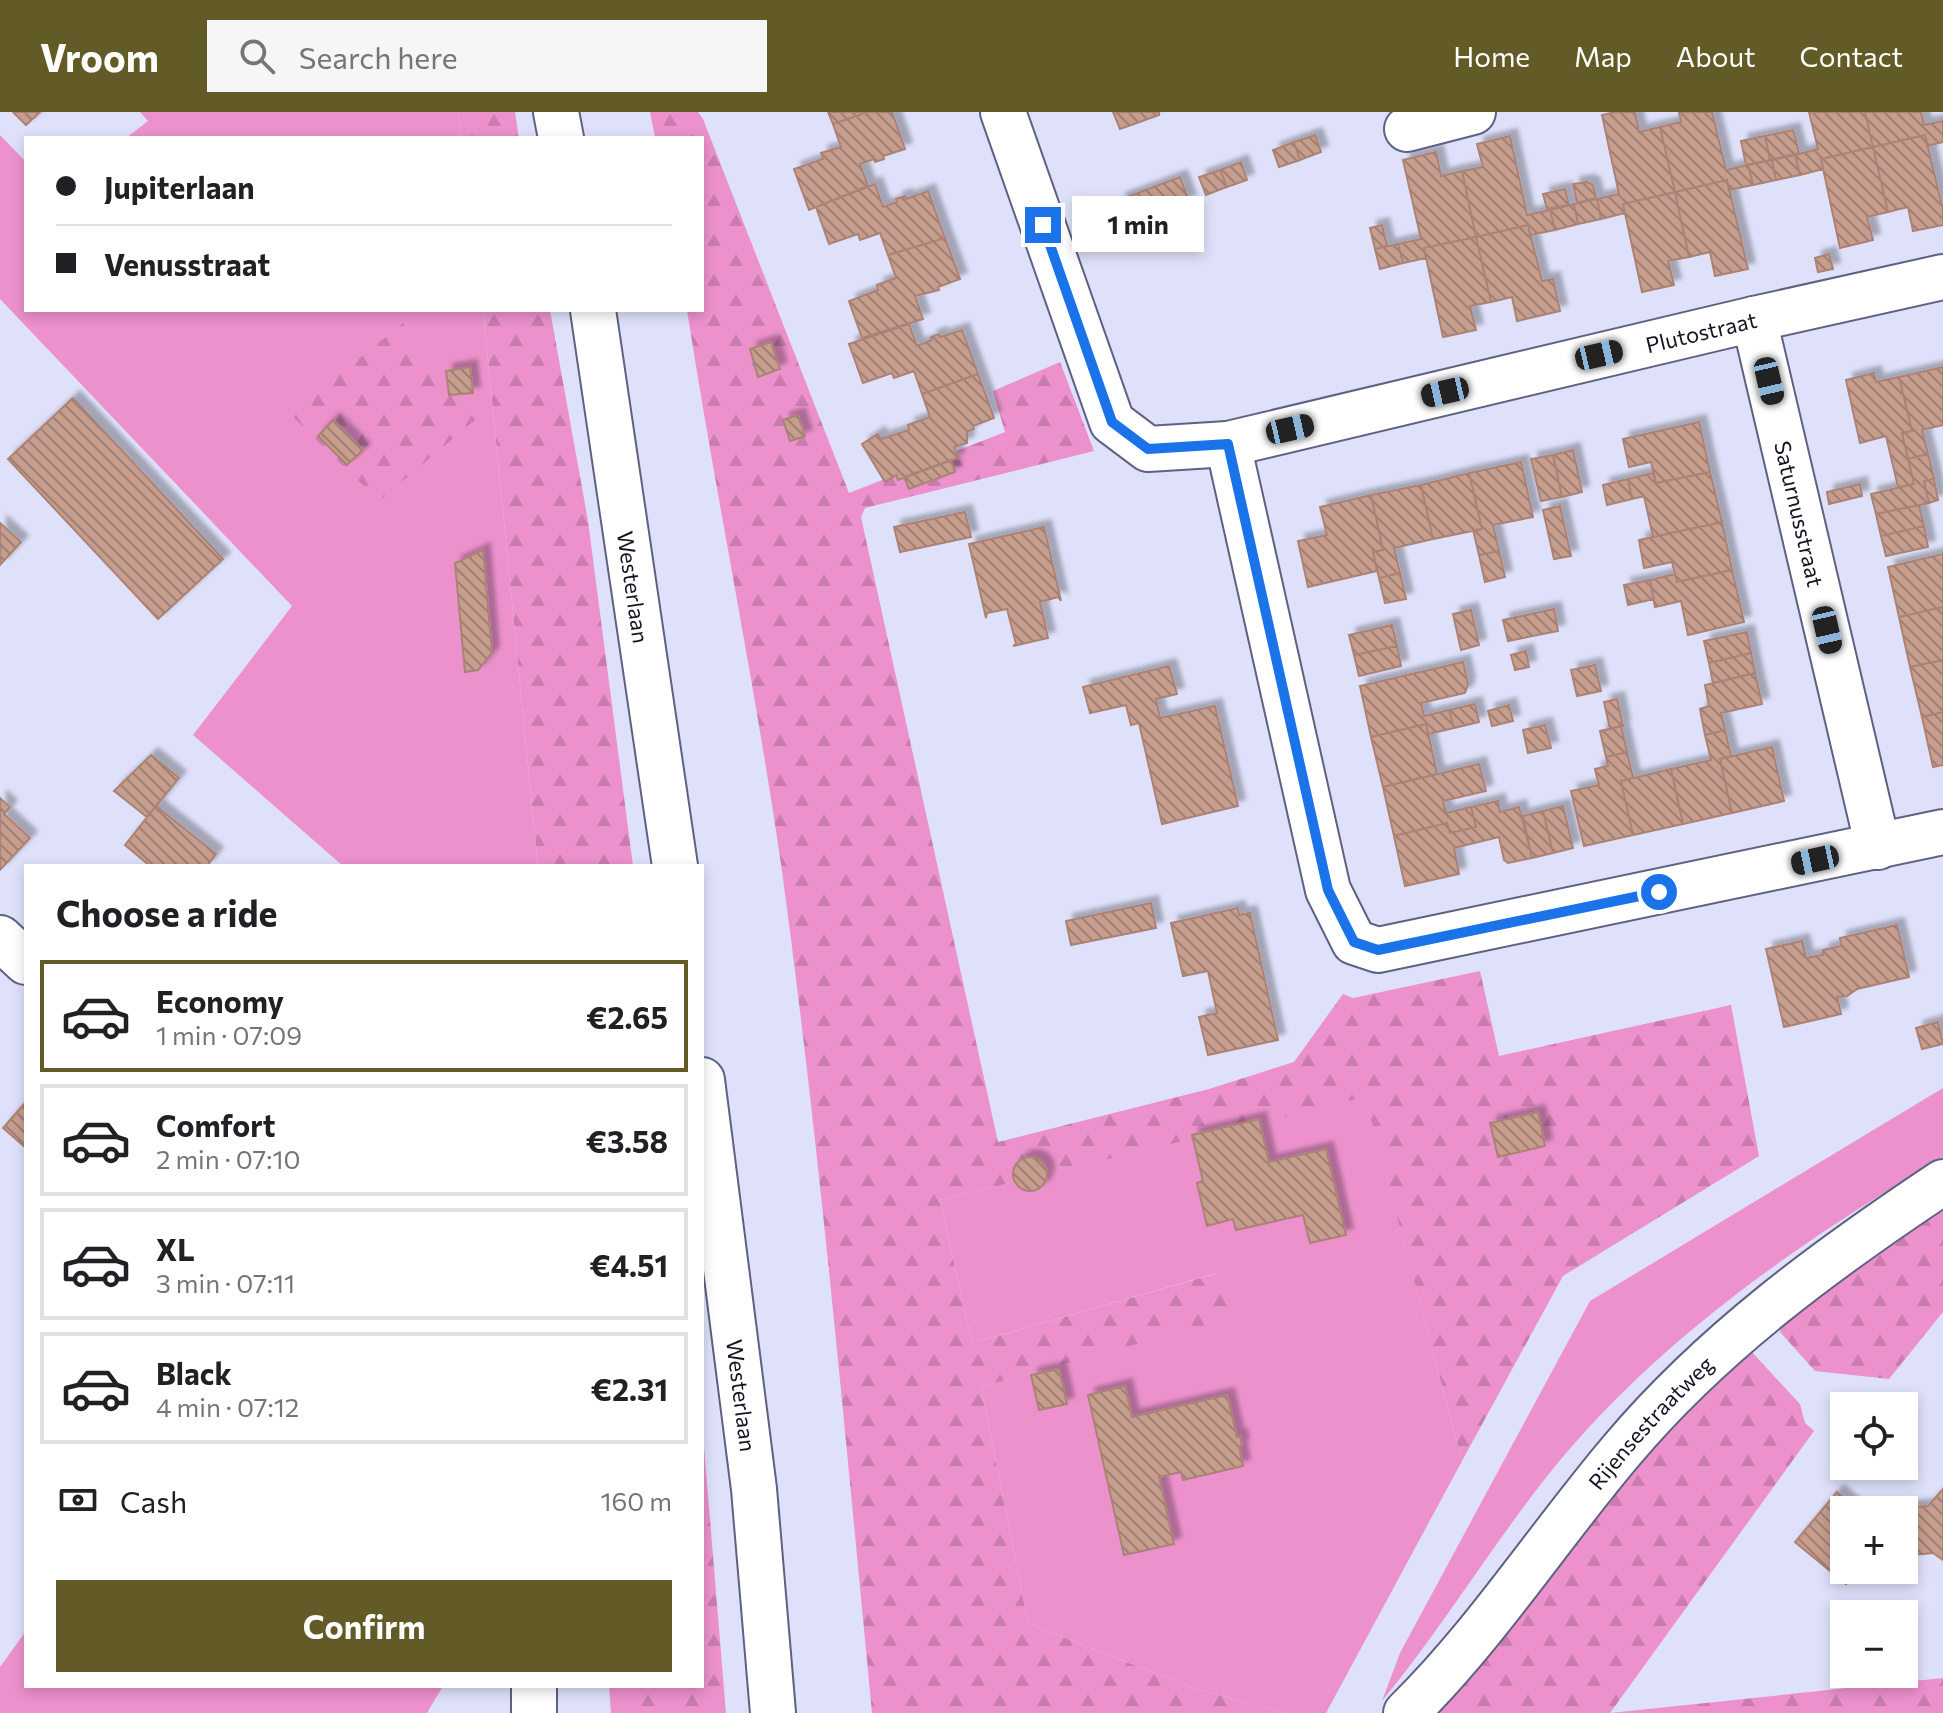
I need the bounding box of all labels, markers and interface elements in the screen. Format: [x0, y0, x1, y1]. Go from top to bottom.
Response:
search box [207, 20, 767, 92]
text: Vroom [40, 33, 159, 80]
icon: search [235, 34, 279, 78]
text: Search here [299, 38, 457, 75]
text: Home [1453, 39, 1530, 73]
text: Map [1574, 39, 1632, 73]
text: About [1676, 39, 1756, 73]
text: Contact [1800, 39, 1903, 73]
text: Jupiterlaan [104, 168, 255, 205]
callout: 1 min [1071, 197, 1203, 253]
route end [1025, 207, 1061, 243]
text: 1 min [1107, 208, 1169, 239]
text: Venusstraat [104, 245, 270, 282]
street label: Plutostraat [1643, 305, 1759, 358]
car [1573, 338, 1625, 372]
car [1752, 355, 1786, 407]
car [1419, 375, 1471, 409]
car [1264, 412, 1316, 446]
street label: Saturnusstraat [1770, 438, 1830, 589]
street label: Westerlaan [612, 529, 655, 645]
car [1810, 604, 1844, 656]
car [1789, 843, 1841, 877]
route start [1641, 874, 1677, 910]
text: Choose a ride [56, 890, 277, 934]
icon: car [60, 980, 132, 1052]
text: Economy [156, 982, 284, 1019]
text: €2.65 [586, 998, 668, 1035]
text: 1 min · 07:09 [156, 1019, 302, 1050]
icon: car [60, 1104, 132, 1176]
text: Comfort [156, 1106, 275, 1143]
text: €3.58 [586, 1122, 668, 1159]
text: 2 min · 07:10 [156, 1143, 301, 1174]
icon: car [60, 1228, 132, 1300]
text: XL [156, 1230, 195, 1267]
text: €4.51 [590, 1246, 668, 1283]
text: 3 min · 07:11 [156, 1267, 295, 1298]
street label: Westerlaan [722, 1338, 763, 1453]
street label: Rijensestraatweg [1582, 1350, 1718, 1495]
icon: car [60, 1352, 132, 1424]
text: Black [156, 1354, 232, 1391]
text: €2.31 [591, 1370, 668, 1407]
text: 4 min · 07:12 [156, 1391, 299, 1422]
map controls [1830, 1392, 1918, 1688]
button: locate [1830, 1392, 1918, 1480]
icon: cash [56, 1478, 100, 1522]
text: Cash [120, 1482, 187, 1519]
text: 160 m [600, 1485, 672, 1516]
button: + [1830, 1496, 1918, 1584]
button: Confirm [56, 1580, 672, 1672]
button: − [1830, 1600, 1918, 1688]

